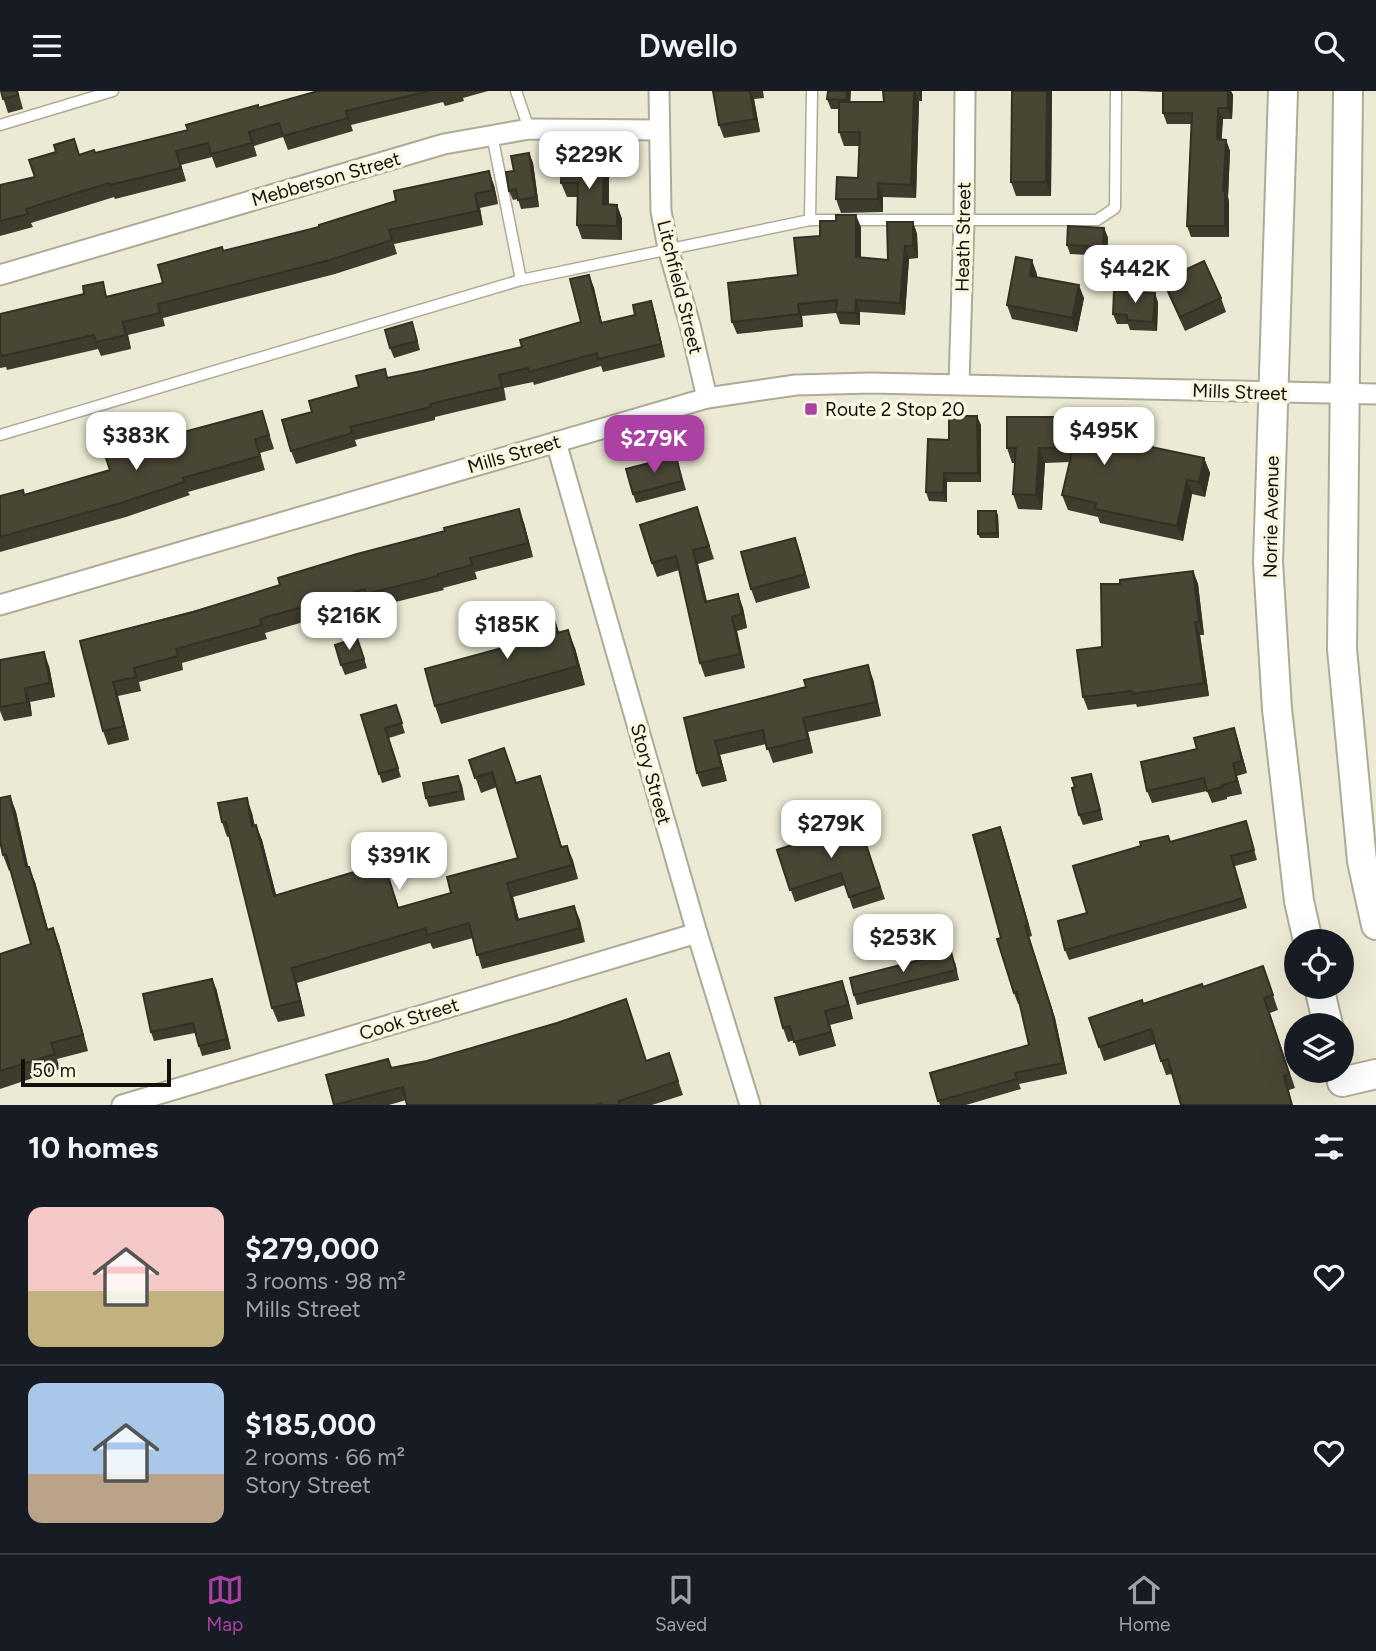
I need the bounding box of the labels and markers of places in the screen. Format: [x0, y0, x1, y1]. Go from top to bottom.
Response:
pin: $229K [540, 132, 638, 191]
pin: $442K [1086, 245, 1184, 305]
place label: Route 2 Stop 20 [825, 398, 965, 421]
marker: Route 2 Stop 20 [803, 401, 819, 417]
pin: $495K [1055, 407, 1153, 467]
pin: $383K [87, 413, 185, 472]
pin: $279K [605, 415, 703, 475]
pin: $216K [300, 593, 398, 652]
pin: $185K [458, 601, 556, 661]
pin: $279K [782, 801, 880, 860]
pin: $391K [350, 833, 448, 892]
pin: $253K [854, 915, 952, 974]

